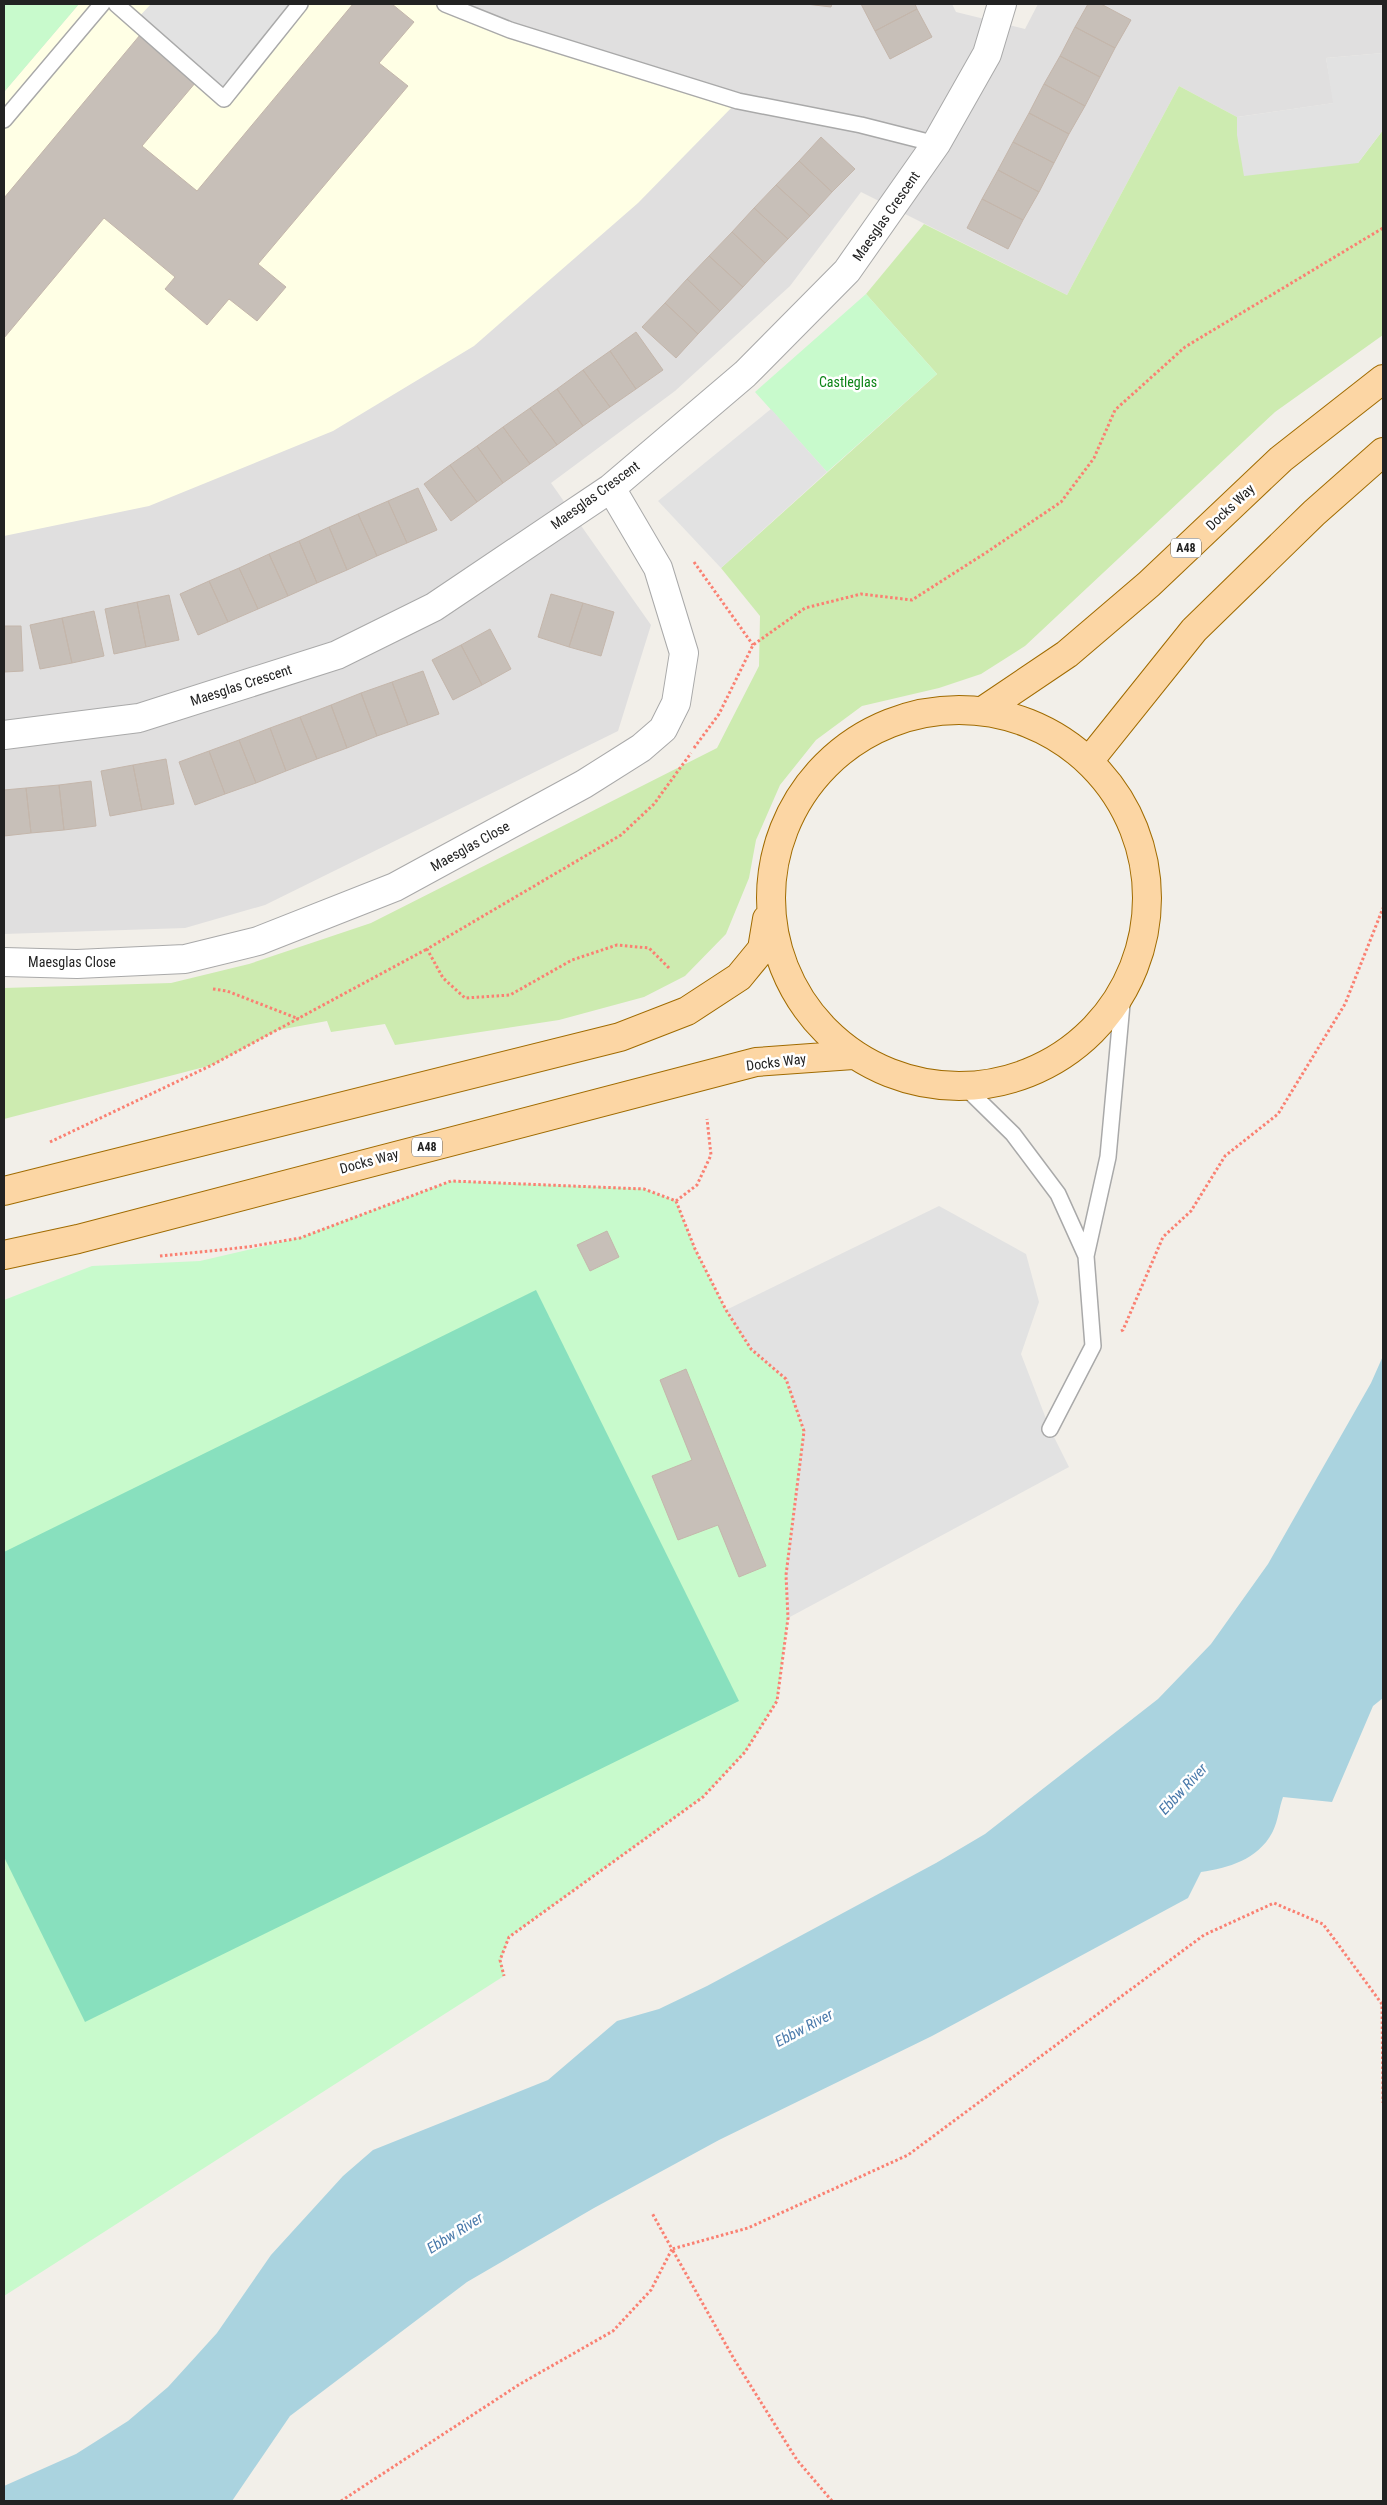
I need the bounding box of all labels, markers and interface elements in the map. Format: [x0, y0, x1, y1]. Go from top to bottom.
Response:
street label: Maesglas Crescent [849, 168, 923, 264]
park label: Castleglas [819, 374, 877, 390]
street label: Maesglas Crescent [548, 457, 642, 533]
street label: Docks Way [1203, 480, 1258, 533]
road number: A48 [1171, 538, 1201, 558]
street label: Maesglas Crescent [188, 661, 294, 709]
street label: Maesglas Close [428, 818, 513, 874]
street label: Maesglas Close [28, 954, 116, 970]
street label: Docks Way [745, 1050, 807, 1074]
road number: A48 [412, 1138, 442, 1156]
street label: Docks Way [338, 1145, 400, 1177]
water label: Ebbw River [1155, 1759, 1211, 1818]
water label: Ebbw River [772, 2005, 836, 2051]
water label: Ebbw River [424, 2208, 487, 2257]

